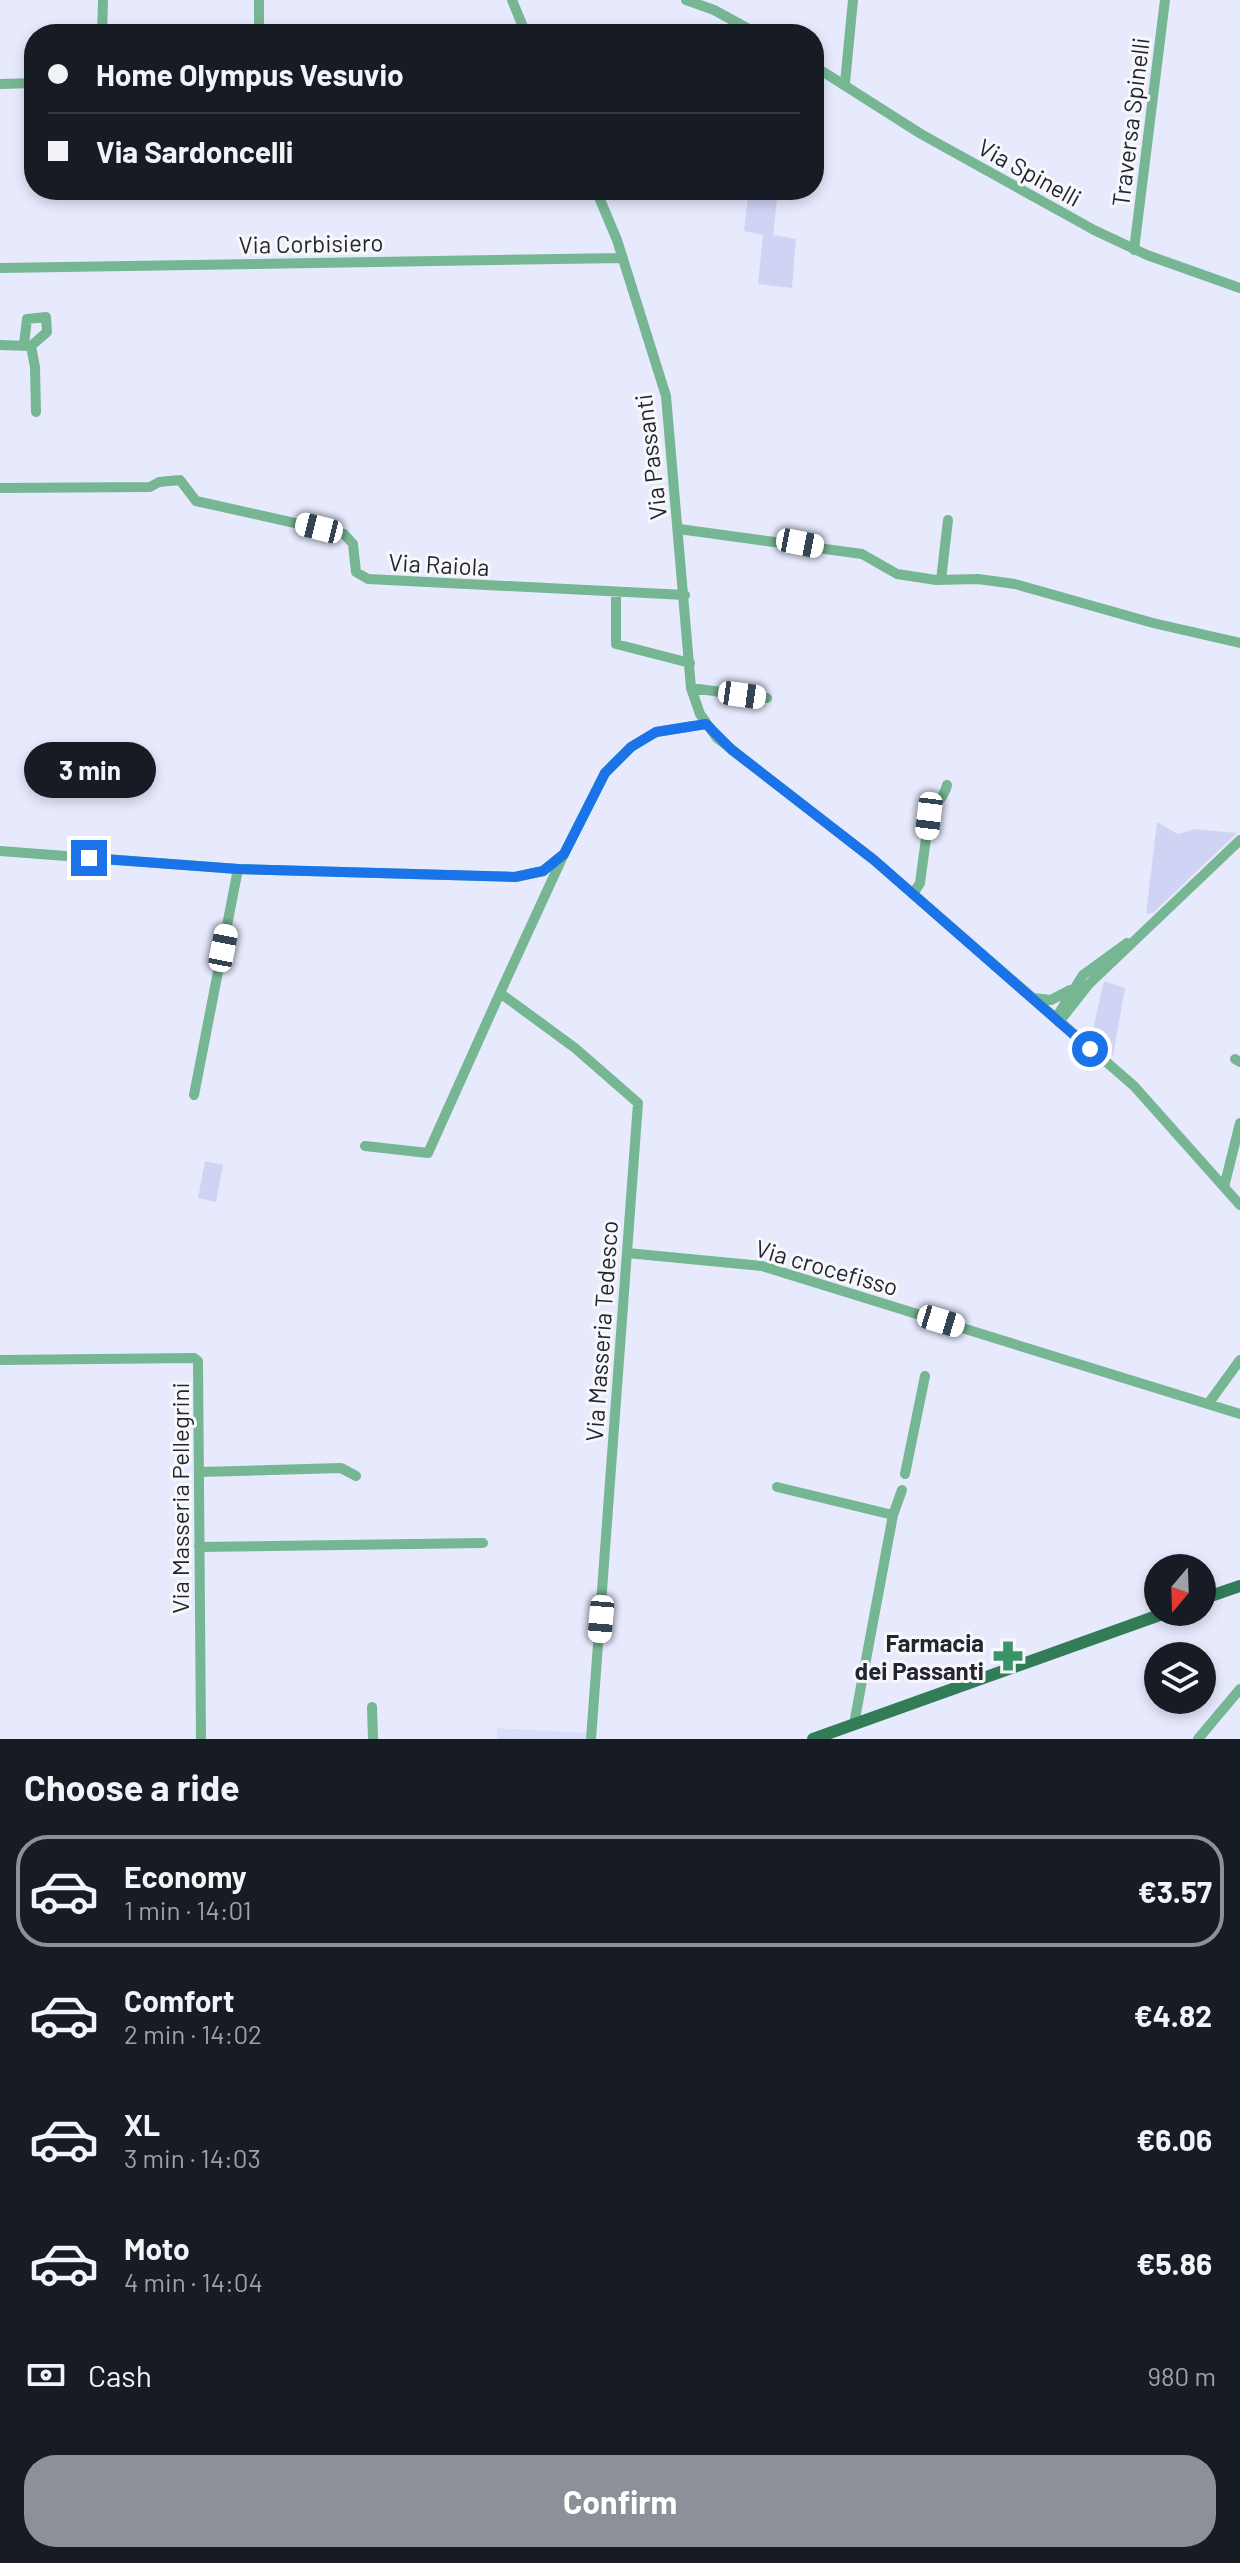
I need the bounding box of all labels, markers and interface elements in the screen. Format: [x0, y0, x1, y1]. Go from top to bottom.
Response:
street label: Traversa Spinelli [1105, 36, 1155, 208]
text: Home Olympus Vesuvio [96, 56, 404, 92]
street label: Via Spinelli [973, 132, 1087, 212]
text: Via Sardoncelli [96, 133, 293, 169]
street label: Via Corbisiero [238, 227, 384, 259]
street label: Via Passanti [628, 392, 672, 522]
car [293, 511, 345, 545]
car [774, 527, 826, 559]
street label: Via Raiola [388, 547, 490, 581]
car [717, 680, 767, 710]
callout: 3 min [23, 742, 155, 798]
text: 3 min [59, 754, 121, 785]
car [914, 791, 944, 841]
route end [71, 840, 107, 876]
car [207, 922, 239, 974]
route start [1072, 1031, 1108, 1067]
street label: Via Masseria Tedesco [579, 1219, 623, 1443]
street label: Via crocefisso [752, 1233, 902, 1301]
car [915, 1303, 967, 1339]
street label: Via Masseria Pellegrini [165, 1382, 194, 1614]
north arrow [1144, 1554, 1216, 1626]
map controls [1144, 1554, 1216, 1714]
car [587, 1594, 615, 1644]
place label: Farmacia dei Passanti [855, 1628, 984, 1685]
pharmacy icon: Farmacia dei Passanti [991, 1639, 1025, 1673]
button: layers [1144, 1642, 1216, 1714]
text: Choose a ride [24, 1765, 240, 1808]
icon: car [28, 1855, 100, 1927]
text: Economy [124, 1858, 247, 1894]
text: €3.57 [1138, 1873, 1212, 1909]
text: 1 min · 14:01 [124, 1894, 252, 1925]
icon: car [28, 1979, 100, 2051]
text: Comfort [124, 1982, 234, 2018]
text: €4.82 [1134, 1997, 1212, 2033]
text: 2 min · 14:02 [124, 2018, 262, 2049]
icon: car [28, 2103, 100, 2175]
text: XL [124, 2106, 160, 2142]
text: €6.06 [1136, 2121, 1212, 2157]
text: 3 min · 14:03 [124, 2142, 261, 2173]
icon: car [28, 2227, 100, 2299]
text: Moto [124, 2230, 190, 2266]
text: €5.86 [1136, 2245, 1212, 2281]
text: 4 min · 14:04 [124, 2266, 263, 2297]
icon: cash [24, 2353, 68, 2397]
text: Cash [88, 2357, 152, 2393]
text: 980 m [1148, 2360, 1216, 2391]
button: Confirm [24, 2455, 1216, 2547]

